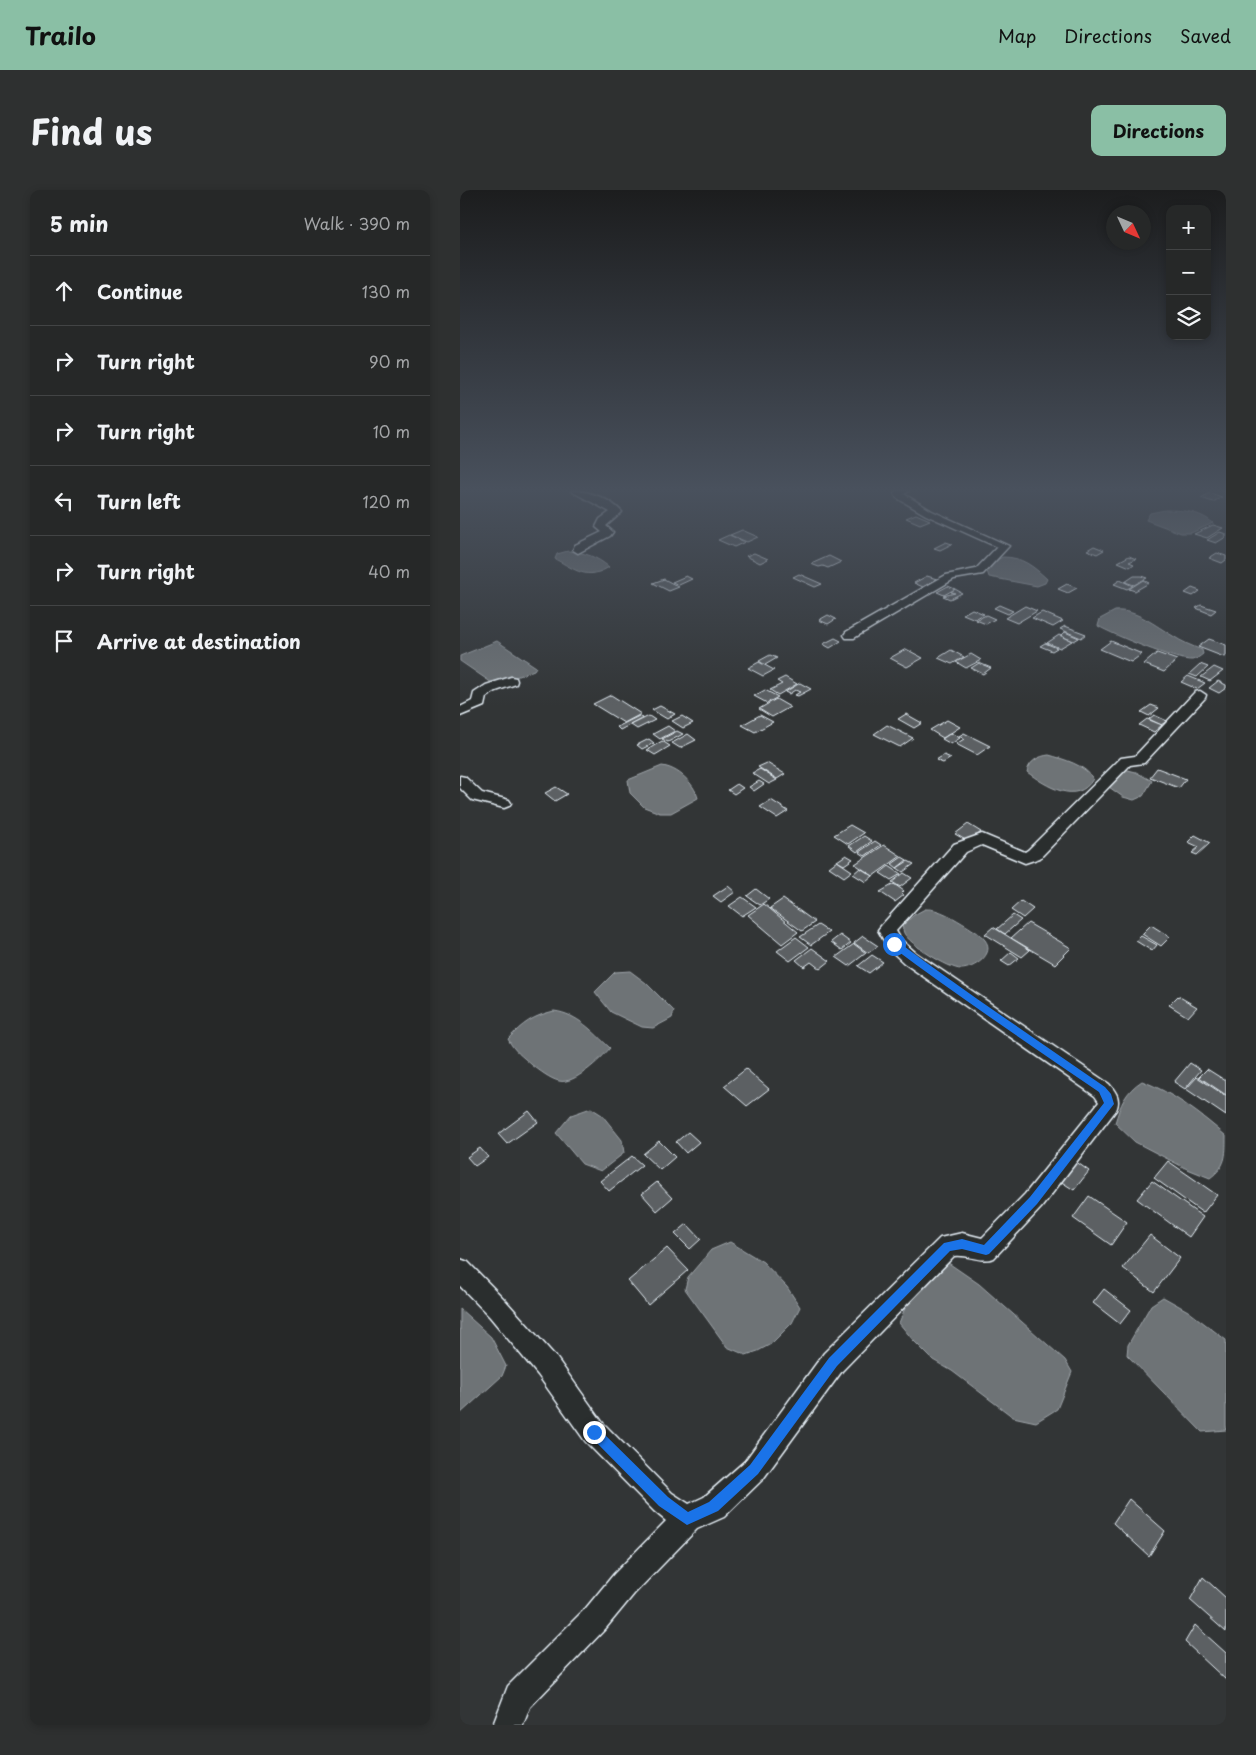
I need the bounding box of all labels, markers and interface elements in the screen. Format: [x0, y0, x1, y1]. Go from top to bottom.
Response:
text: Trailo [25, 17, 96, 53]
text: Map [998, 22, 1036, 49]
text: Directions [1064, 22, 1152, 49]
text: Saved [1180, 22, 1231, 49]
text: Find us [30, 104, 152, 157]
button: Directions [1091, 105, 1226, 156]
north arrow [1106, 205, 1151, 250]
map controls [1166, 205, 1211, 340]
button: + [1166, 205, 1211, 250]
text: 5 min [50, 207, 108, 239]
text: Walk · 390 m [304, 211, 410, 235]
button: − [1166, 250, 1211, 295]
icon: ahead [50, 277, 78, 305]
text: Continue [97, 277, 183, 305]
text: 130 m [362, 279, 410, 303]
button: layers [1166, 295, 1211, 340]
icon: right [50, 347, 78, 375]
text: Turn right [97, 347, 195, 375]
text: 90 m [369, 349, 410, 373]
icon: right [50, 417, 78, 445]
text: Turn right [97, 417, 195, 445]
text: 10 m [373, 419, 410, 443]
icon: left [50, 487, 78, 515]
text: Turn left [97, 487, 181, 515]
text: 120 m [363, 489, 410, 513]
icon: right [50, 557, 78, 585]
text: Turn right [97, 557, 195, 585]
text: 40 m [368, 559, 410, 583]
icon: arrive [50, 627, 78, 655]
text: Arrive at destination [97, 627, 301, 655]
route start [883, 933, 906, 956]
route end [583, 1421, 606, 1444]

